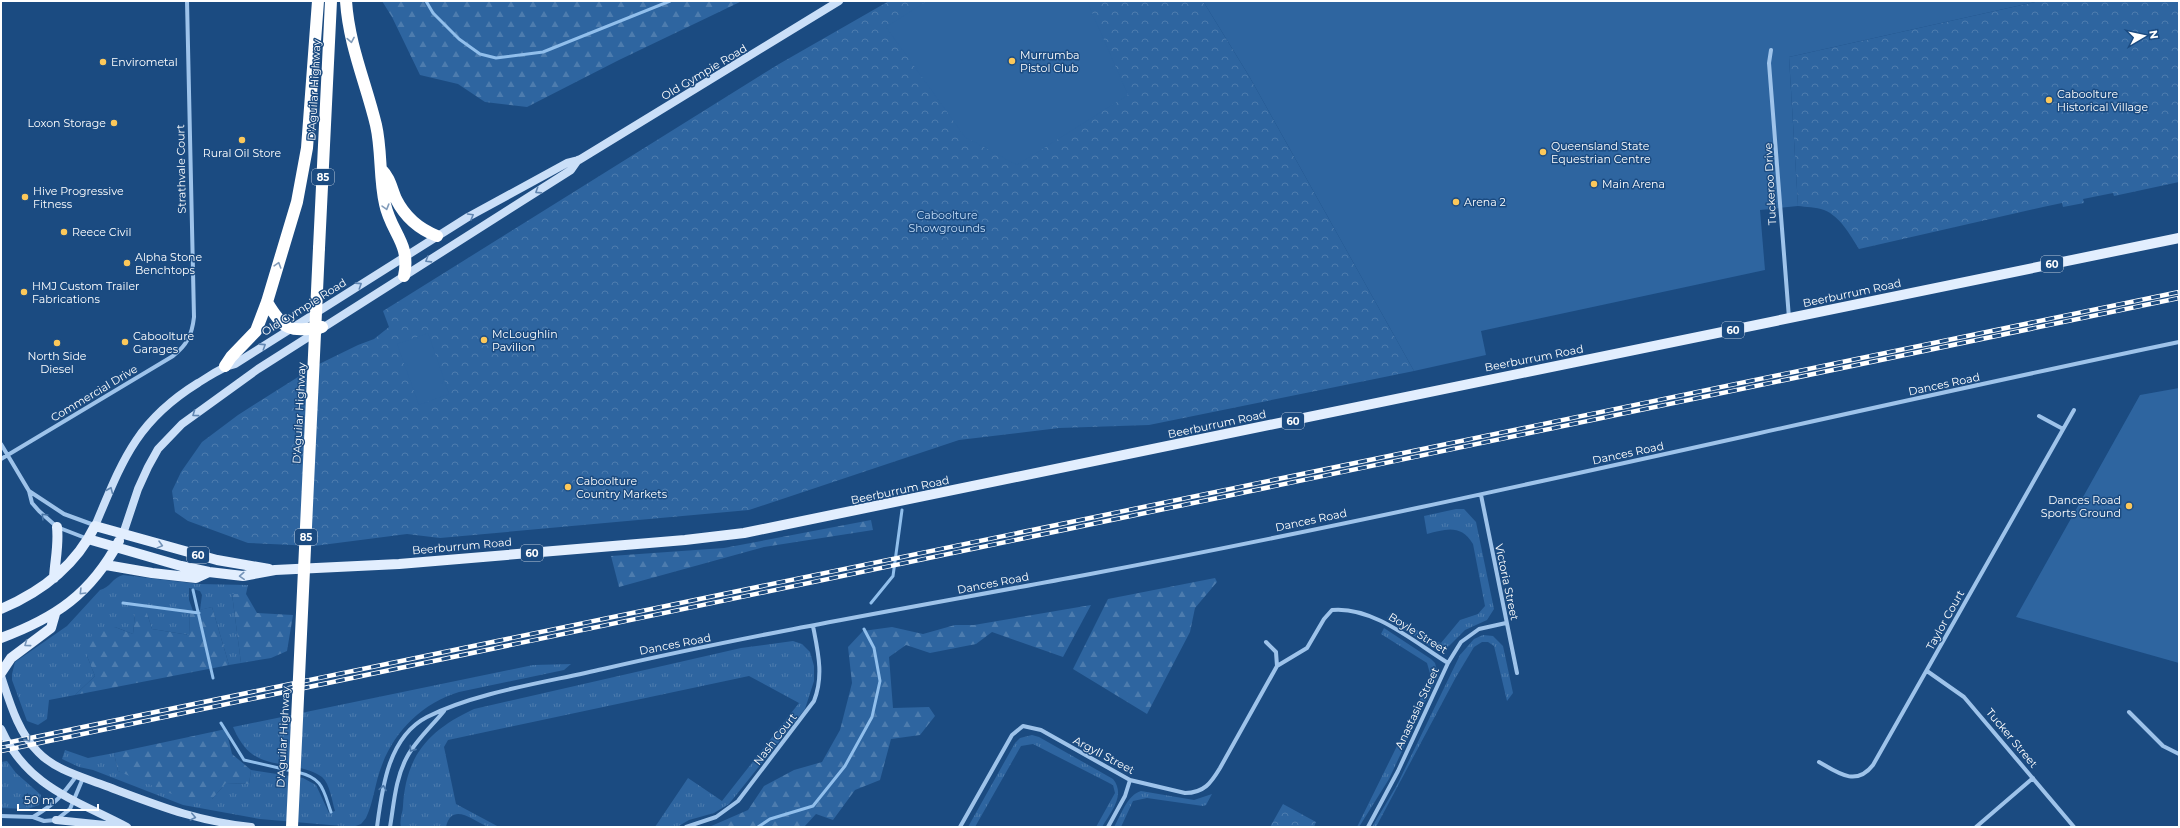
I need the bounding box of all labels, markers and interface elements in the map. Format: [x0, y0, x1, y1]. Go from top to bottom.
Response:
north arrow [2124, 16, 2164, 56]
text: N [2146, 29, 2161, 40]
one-way arrow [346, 37, 355, 43]
street label: D'Aguilar Highway [304, 39, 324, 141]
street label: Old Gympie Road [659, 41, 749, 103]
place label: Murrumba Pistol Club [1020, 48, 1080, 75]
place label: Envirometal [111, 55, 178, 69]
marker: Murrumba Pistol Club [1007, 56, 1017, 66]
marker: Envirometal [98, 57, 108, 67]
place label: Caboolture Historical Village [2057, 87, 2149, 114]
marker: Caboolture Historical Village [2044, 95, 2054, 105]
place label: Loxon Storage [27, 116, 106, 130]
marker: Loxon Storage [109, 118, 119, 128]
street label: Strathvale Court [173, 124, 189, 214]
marker: Rural Oil Store [237, 135, 247, 145]
place label: Queensland State Equestrian Centre [1551, 139, 1651, 166]
street label: Tuckeroo Drive [1761, 142, 1779, 226]
place label: Rural Oil Store [203, 146, 282, 160]
marker: Queensland State Equestrian Centre [1538, 147, 1548, 157]
road number: 85 [312, 169, 334, 185]
place label: Main Arena [1602, 177, 1665, 191]
marker: Main Arena [1589, 179, 1599, 189]
place label: Hive Progressive Fitness [33, 184, 124, 211]
one-way arrow [535, 186, 542, 194]
marker: Hive Progressive Fitness [20, 192, 30, 202]
place label: Arena 2 [1464, 195, 1506, 209]
marker: Arena 2 [1451, 197, 1461, 207]
one-way arrow [381, 203, 390, 210]
park label: Caboolture Showgrounds [909, 208, 986, 235]
one-way arrow [467, 213, 474, 220]
place label: Reece Civil [72, 225, 132, 239]
marker: Reece Civil [59, 227, 69, 237]
place label: Alpha Stone Benchtops [135, 250, 202, 277]
one-way arrow [425, 256, 432, 263]
road number: 60 [2041, 256, 2063, 272]
marker: Alpha Stone Benchtops [122, 258, 132, 268]
one-way arrow [273, 262, 282, 269]
street label: Old Gympie Road [259, 275, 349, 339]
street label: Beerburrum Road [1802, 276, 1902, 310]
place label: HMJ Custom Trailer Fabrications [32, 279, 140, 306]
one-way arrow [355, 282, 362, 290]
marker: HMJ Custom Trailer Fabrications [19, 287, 29, 297]
road number: 60 [1722, 322, 1744, 338]
place label: McLoughlin Pavilion [492, 327, 558, 354]
place label: Caboolture Garages [133, 329, 194, 356]
marker: McLoughlin Pavilion [479, 335, 489, 345]
marker: Caboolture Garages [120, 337, 130, 347]
marker: North Side Diesel [52, 338, 62, 348]
street label: Beerburrum Road [1483, 342, 1585, 374]
one-way arrow [259, 343, 266, 351]
place label: North Side Diesel [27, 349, 87, 376]
street label: Commercial Drive [48, 361, 140, 424]
street label: D'Aguilar Highway [289, 362, 309, 464]
street label: Dances Road [1907, 370, 1981, 398]
street label: Beerburrum Road [1167, 407, 1267, 441]
one-way arrow [192, 409, 199, 416]
road number: 60 [1282, 413, 1304, 429]
street label: Dances Road [1591, 439, 1665, 467]
street label: Beerburrum Road [850, 473, 950, 507]
place label: Caboolture Country Markets [576, 474, 668, 501]
marker: Caboolture Country Markets [563, 482, 573, 492]
one-way arrow [106, 486, 114, 493]
place label: Dances Road Sports Ground [2041, 493, 2121, 520]
marker: Dances Road Sports Ground [2124, 501, 2134, 511]
street label: Dances Road [1274, 506, 1348, 534]
one-way arrow [41, 513, 49, 521]
road number: 85 [295, 529, 317, 545]
street label: Beerburrum Road [411, 535, 513, 557]
one-way arrow [156, 540, 163, 549]
street label: Victoria Street [1492, 543, 1522, 622]
road number: 60 [521, 545, 543, 561]
road number: 60 [187, 547, 209, 563]
street label: Dances Road [956, 569, 1030, 597]
one-way arrow [239, 571, 245, 580]
one-way arrow [79, 587, 87, 595]
street label: Taylor Court [1923, 587, 1967, 652]
street label: Boyle Street [1386, 609, 1450, 657]
street label: Dances Road [638, 630, 712, 658]
one-way arrow [24, 640, 31, 647]
street label: Anastasia Street [1392, 664, 1442, 751]
street label: D'Aguilar Highway [273, 686, 293, 788]
street label: Tucker Street [1983, 705, 2041, 771]
street label: Nash Court [750, 710, 800, 768]
street label: Argyll Street [1071, 733, 1138, 777]
one-way arrow [23, 735, 31, 742]
one-way arrow [410, 745, 417, 752]
one-way arrow [378, 785, 387, 792]
scale bar [18, 786, 98, 812]
text: 50 m [24, 792, 55, 807]
one-way arrow [190, 813, 197, 821]

